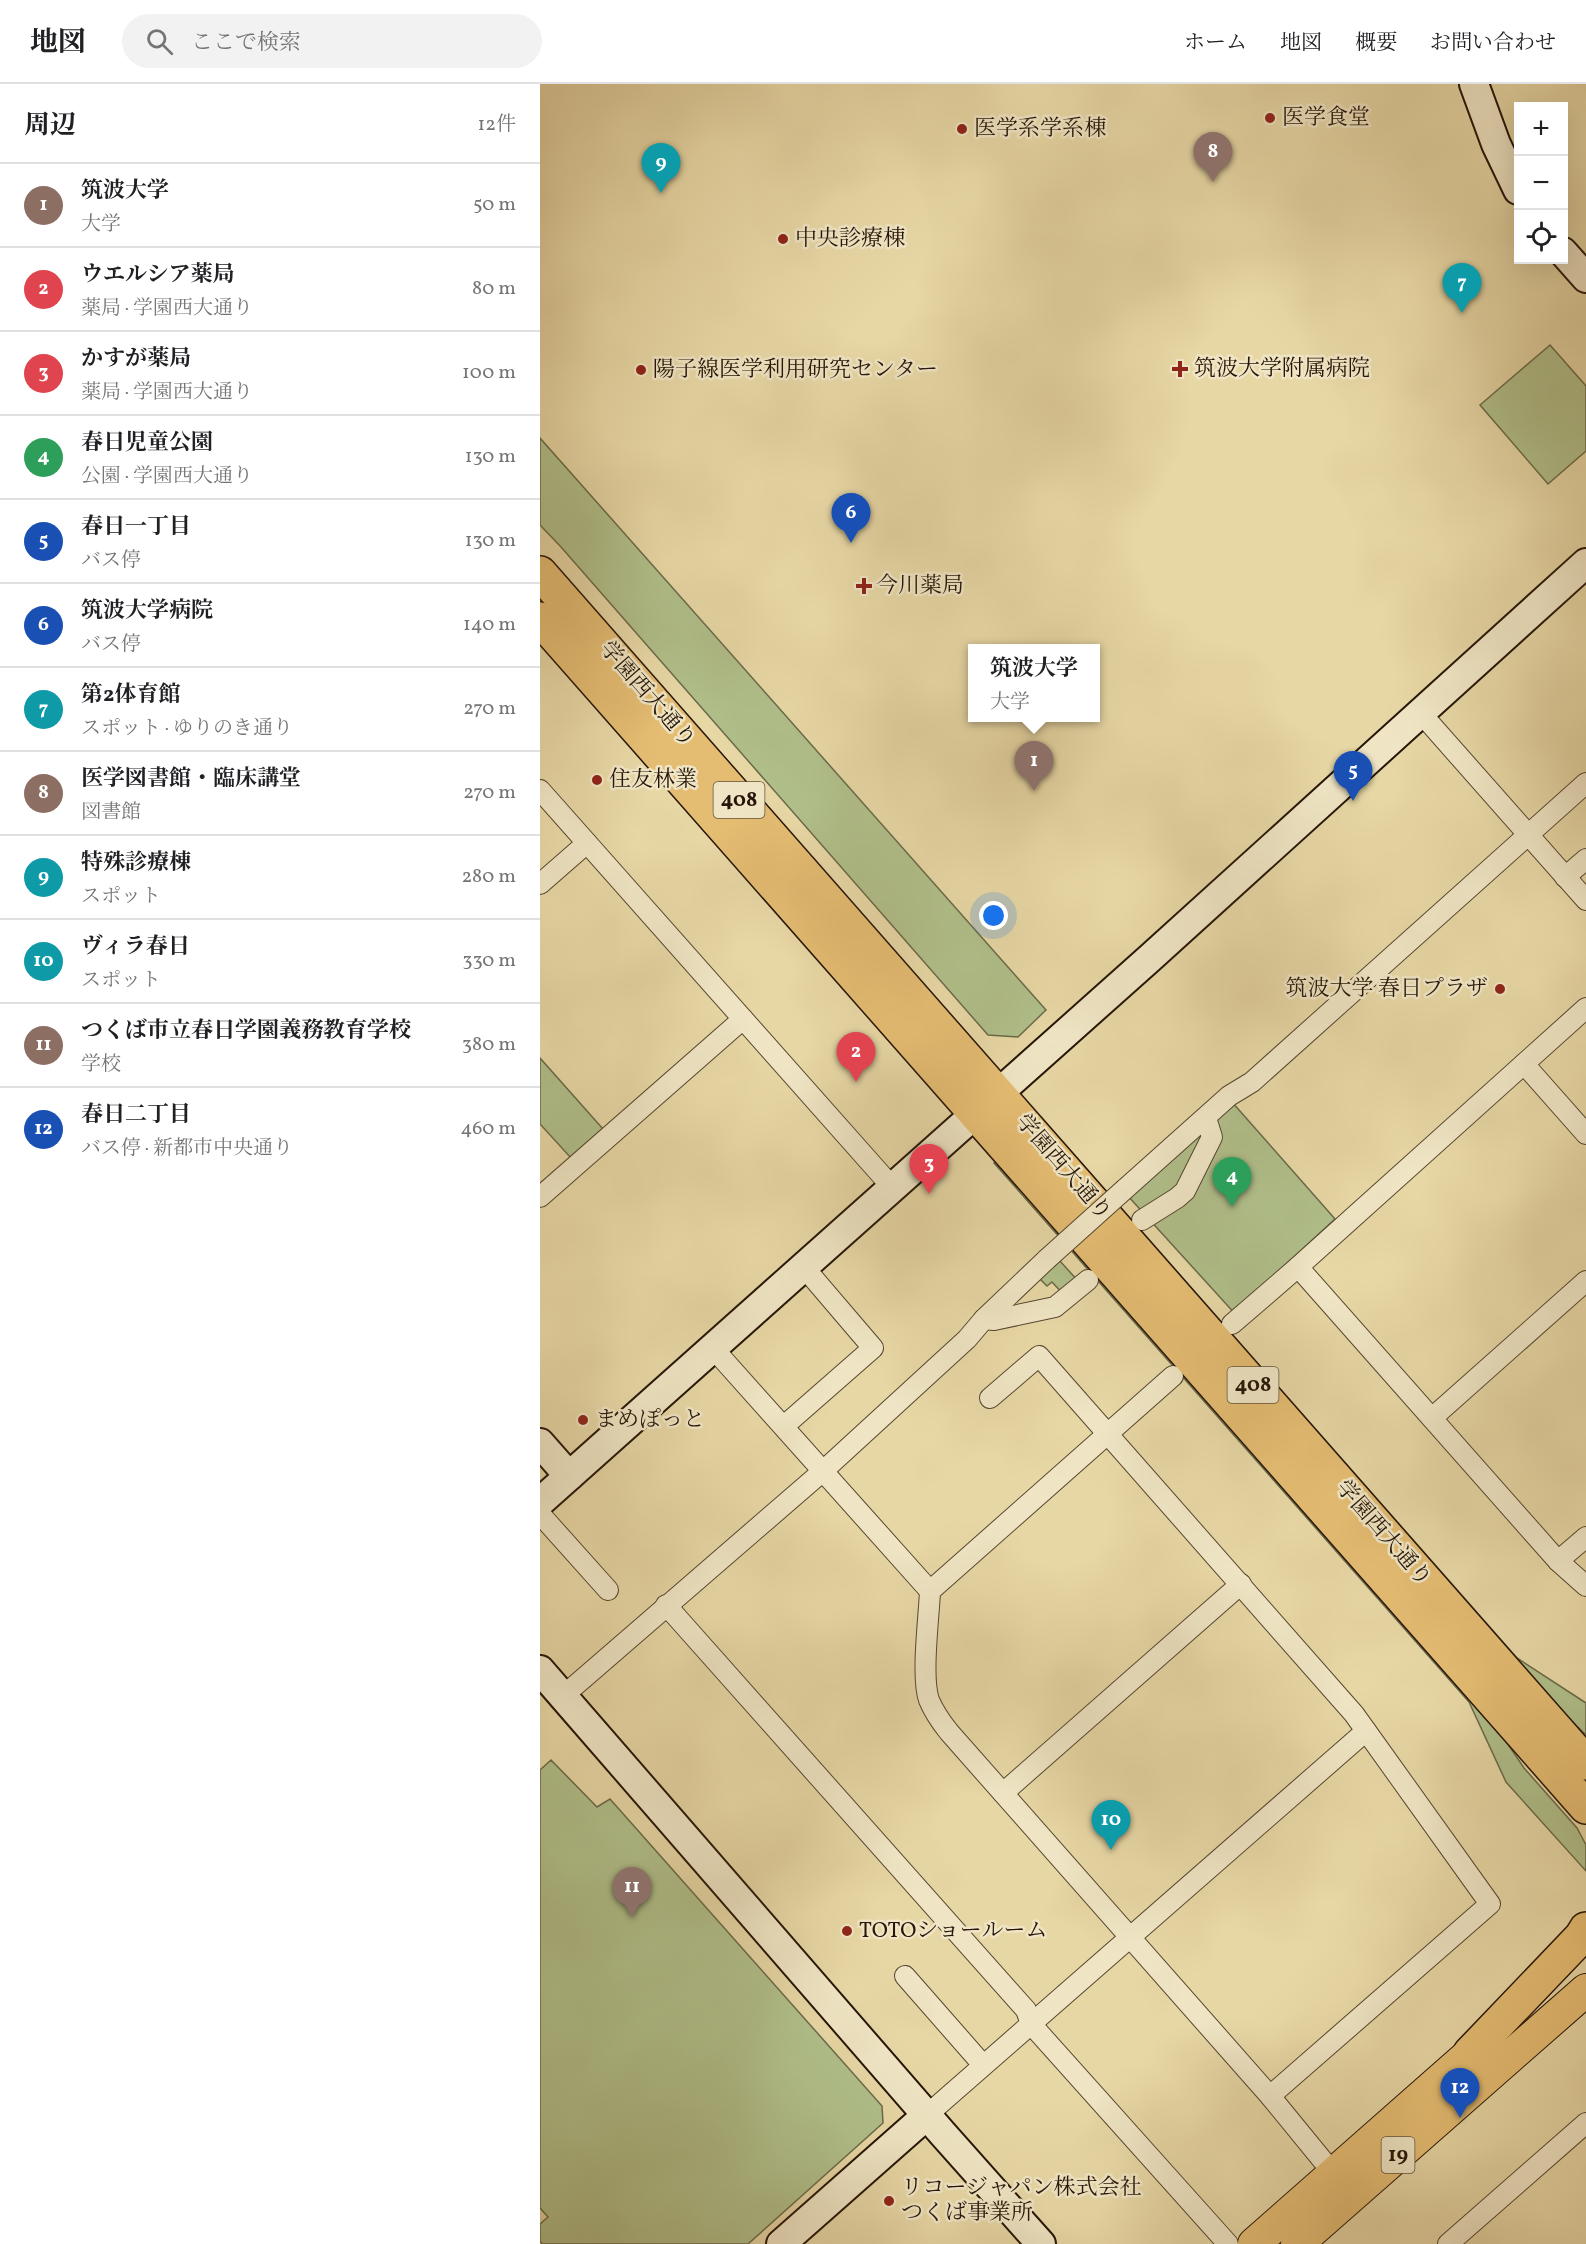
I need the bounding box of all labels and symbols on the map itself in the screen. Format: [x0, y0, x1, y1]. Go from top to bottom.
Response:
place label: 医学食堂 [1282, 103, 1370, 134]
marker: 医学食堂 [1263, 111, 1277, 125]
place label: 医学系学系棟 [974, 114, 1106, 145]
marker: 医学系学系棟 [955, 122, 969, 136]
pin: 8 [1194, 132, 1232, 182]
pin: 9 [642, 144, 680, 193]
place label: 中央診療棟 [795, 224, 905, 255]
marker: 中央診療棟 [776, 232, 790, 246]
pin: 7 [1442, 264, 1482, 313]
place label: 筑波大学附属病院 [1194, 354, 1370, 385]
place label: 陽子線医学利用研究センター [653, 355, 938, 386]
marker: 筑波大学附属病院 [1171, 360, 1189, 378]
marker: 陽子線医学利用研究センター [634, 363, 648, 377]
pin: 6 [832, 494, 870, 543]
place label: 今川薬局 [876, 571, 964, 602]
marker: 今川薬局 [857, 579, 871, 593]
street label: 学園西大通り [592, 635, 702, 755]
pin: 1 [1014, 742, 1054, 791]
pin: 5 [1334, 752, 1372, 801]
place label: 住友林業 [609, 765, 697, 796]
marker: 住友林業 [590, 773, 604, 787]
road number: 408 [714, 782, 764, 818]
your location [979, 901, 1008, 930]
place label: 筑波大学 春日プラザ [1286, 974, 1488, 1005]
marker: 筑波大学 春日プラザ [1493, 982, 1507, 996]
pin: 2 [836, 1032, 876, 1082]
street label: 学園西大通り [1008, 1108, 1118, 1228]
pin: 3 [910, 1144, 948, 1194]
pin: 4 [1212, 1158, 1252, 1207]
road number: 408 [1228, 1367, 1278, 1403]
place label: まめぽっと [595, 1405, 705, 1436]
marker: まめぽっと [576, 1413, 590, 1427]
street label: 学園西大通り [1328, 1474, 1438, 1594]
pin: 10 [1092, 1800, 1130, 1850]
pin: 11 [612, 1868, 652, 1917]
place label: TOTOショールーム [859, 1916, 1047, 1947]
marker: TOTOショールーム [840, 1924, 854, 1938]
pin: 12 [1440, 2068, 1480, 2118]
road number: 19 [1382, 2137, 1414, 2173]
place label: リコージャパン株式会社 つくば事業所 [901, 2173, 1142, 2229]
marker: リコージャパン株式会社 つくば事業所 [882, 2194, 896, 2208]

